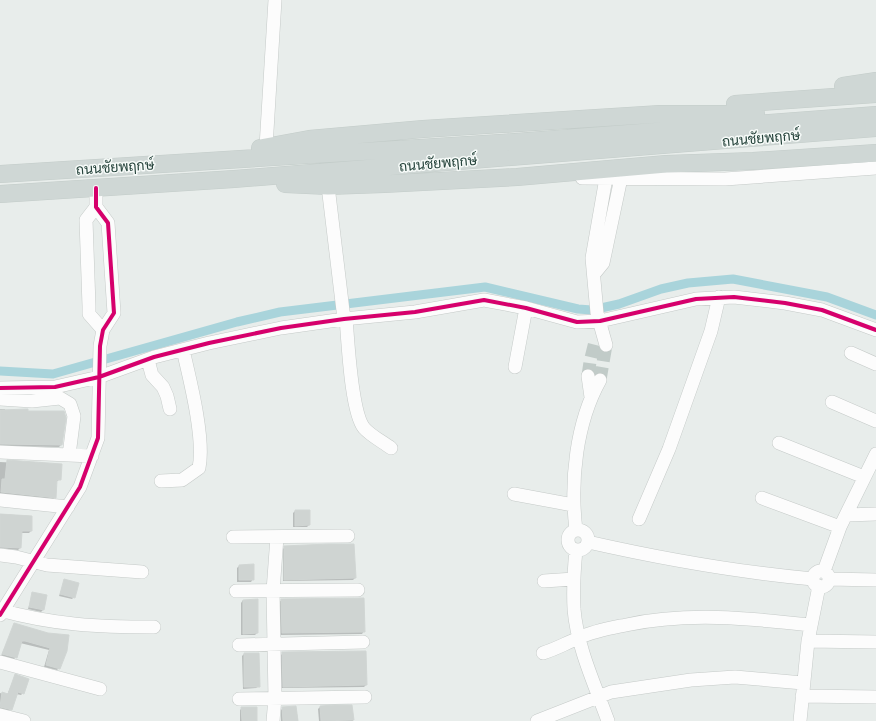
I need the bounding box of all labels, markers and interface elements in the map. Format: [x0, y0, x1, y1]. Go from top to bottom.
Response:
street label: ถนนชัยพฤกษ์ [721, 126, 801, 150]
street label: ถนนชัยพฤกษ์ [398, 151, 478, 175]
street label: ถนนชัยพฤกษ์ [75, 155, 155, 179]

